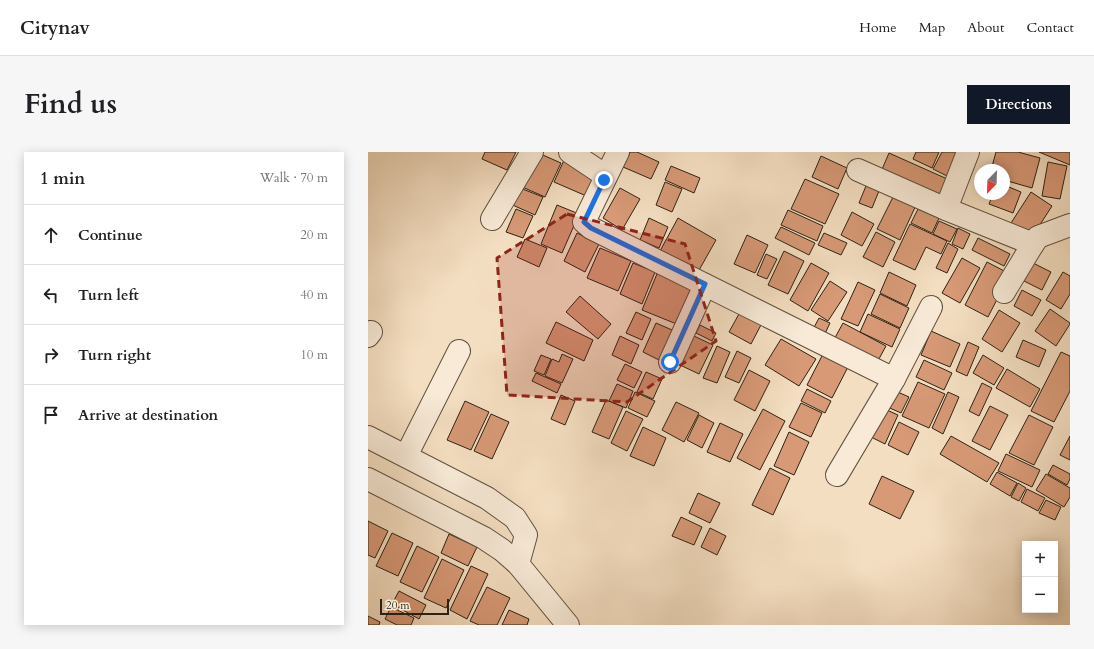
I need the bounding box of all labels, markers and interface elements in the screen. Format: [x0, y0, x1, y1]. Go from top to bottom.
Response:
text: Citynav [20, 15, 90, 41]
text: Home [859, 18, 897, 37]
text: Map [919, 18, 945, 37]
text: About [967, 18, 1004, 37]
text: Contact [1026, 18, 1074, 37]
text: Find us [24, 85, 117, 123]
button: Directions [967, 85, 1070, 124]
north arrow [974, 164, 1010, 200]
text: 1 min [40, 167, 85, 190]
text: Walk · 70 m [260, 169, 328, 187]
route end [595, 171, 613, 189]
icon: ahead [40, 224, 62, 246]
text: Continue [78, 225, 143, 245]
text: 20 m [300, 226, 328, 244]
icon: left [40, 284, 62, 306]
text: Turn left [78, 285, 139, 305]
text: 40 m [300, 286, 328, 304]
icon: right [40, 344, 62, 366]
text: Turn right [78, 345, 151, 365]
text: 10 m [300, 346, 328, 364]
route start [661, 353, 679, 371]
icon: arrive [40, 404, 62, 426]
text: Arrive at destination [78, 405, 218, 425]
map controls [1022, 541, 1058, 613]
button: + [1022, 541, 1058, 577]
button: − [1022, 577, 1058, 613]
scale bar [380, 597, 449, 616]
text: 20 m [386, 598, 410, 613]

